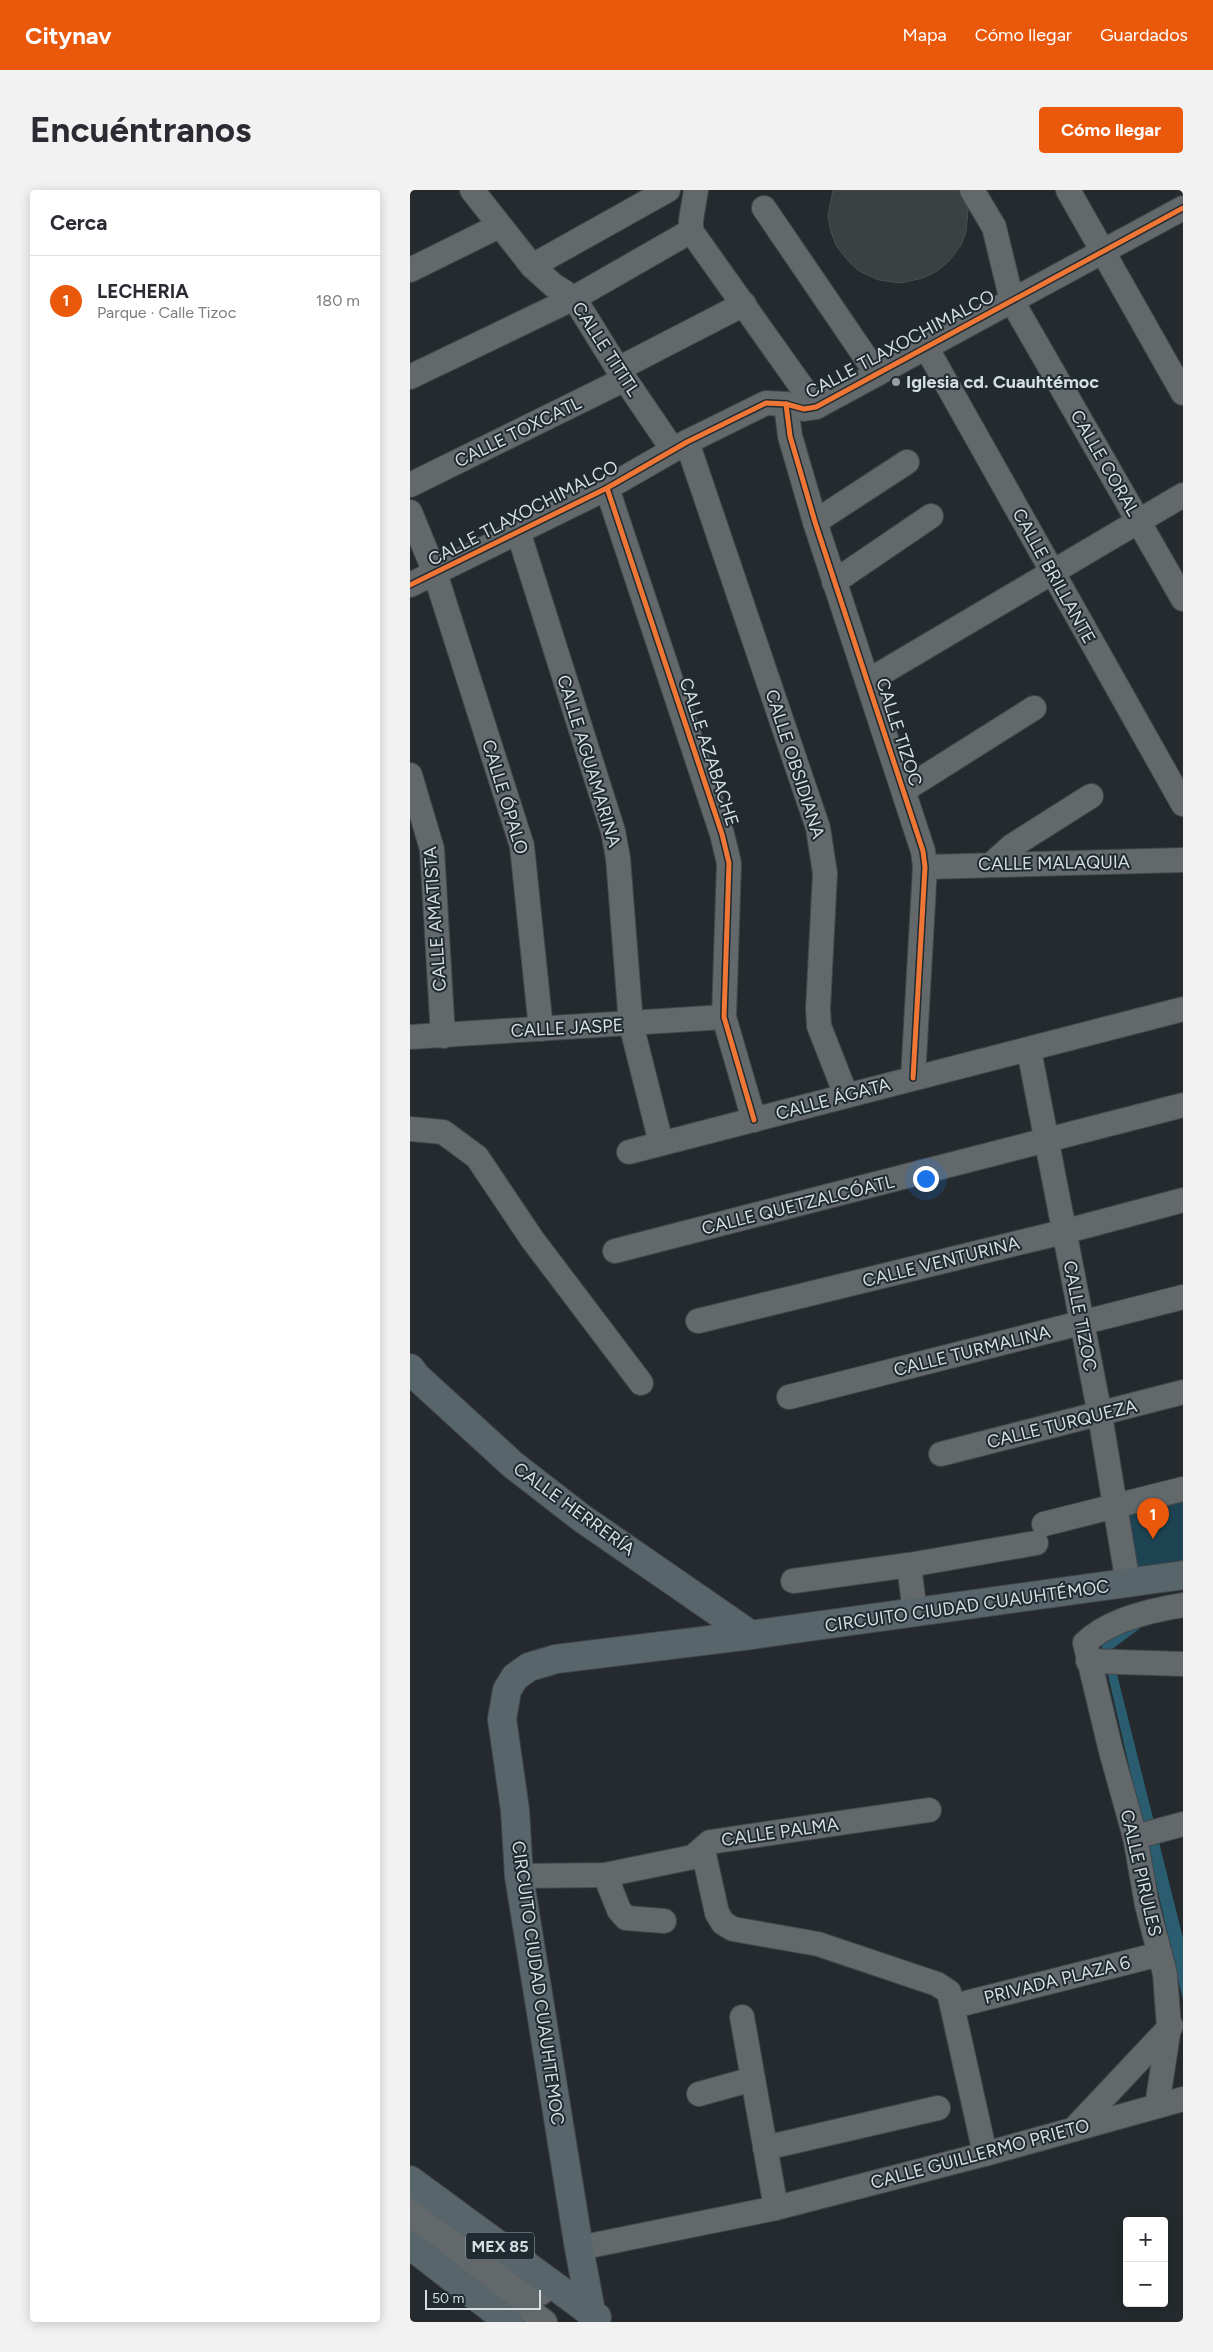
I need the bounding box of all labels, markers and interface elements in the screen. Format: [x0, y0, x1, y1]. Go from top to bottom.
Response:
text: Citynav [25, 21, 112, 50]
text: Mapa [902, 24, 947, 46]
text: Cómo llegar [975, 24, 1072, 46]
text: Guardados [1100, 24, 1188, 46]
button: Cómo llegar [1039, 107, 1183, 153]
text: Encuéntranos [30, 109, 251, 151]
text: Cerca [50, 210, 107, 235]
text: LECHERIA [97, 280, 189, 303]
street label: CALLE TLAXOCHIMALCO [802, 285, 998, 403]
text: 1 [63, 291, 69, 310]
text: 180 m [316, 291, 360, 310]
street label: CALLE TITITL [567, 298, 645, 401]
text: Parque · Calle Tizoc [97, 303, 236, 322]
place label: Iglesia cd. Cuauhtémoc [906, 371, 1099, 393]
marker: Iglesia cd. Cuauhtémoc [890, 376, 902, 388]
street label: CALLE TOXCATL [451, 392, 585, 472]
street label: CALLE CORAL [1066, 406, 1145, 520]
street label: CALLE TLAXOCHIMALCO [424, 455, 622, 571]
street label: CALLE BRILLANTE [1008, 504, 1100, 648]
street label: CALLE AGUAMARINA [552, 672, 626, 850]
street label: CALLE AZABACHE [675, 675, 743, 829]
street label: CALLE TIZOC [871, 675, 927, 789]
street label: CALLE OBSIDIANA [761, 687, 829, 841]
street label: CALLE ÓPALO [477, 737, 533, 857]
street label: CALLE AMATISTA [419, 846, 451, 992]
street label: CALLE MALAQUIA [978, 851, 1130, 875]
street label: CALLE JASPE [510, 1014, 624, 1042]
street label: CALLE ÁGATA [773, 1073, 893, 1125]
your location [913, 1166, 939, 1192]
street label: CALLE QUETZALCÓATL [699, 1170, 897, 1240]
street label: CALLE VENTURINA [860, 1232, 1022, 1292]
street label: CALLE TIZOC [1058, 1259, 1102, 1373]
street label: CALLE TURMALINA [891, 1321, 1053, 1381]
street label: CALLE TURQUEZA [985, 1395, 1139, 1453]
street label: CALLE HERRERÍA [509, 1458, 639, 1560]
pin: 1 [1137, 1498, 1169, 1539]
street label: CIRCUITO CIUDAD CUAUHTÉMOC [823, 1575, 1111, 1637]
street label: CALLE PIRULES [1116, 1808, 1166, 1938]
street label: CALLE PALMA [720, 1813, 840, 1851]
street label: CIRCUITO CIUDAD CUAUHTEMOC [507, 1839, 569, 2127]
street label: PRIVADA PLAZA 6 [982, 1951, 1132, 2009]
street label: CALLE GUILLERMO PRIETO [868, 2114, 1092, 2194]
map controls [1123, 2217, 1168, 2307]
button: + [1123, 2217, 1168, 2262]
road number: MEX 85 [466, 2232, 534, 2260]
button: − [1123, 2262, 1168, 2307]
scale bar [425, 2287, 541, 2310]
text: 50 m [432, 2290, 464, 2307]

